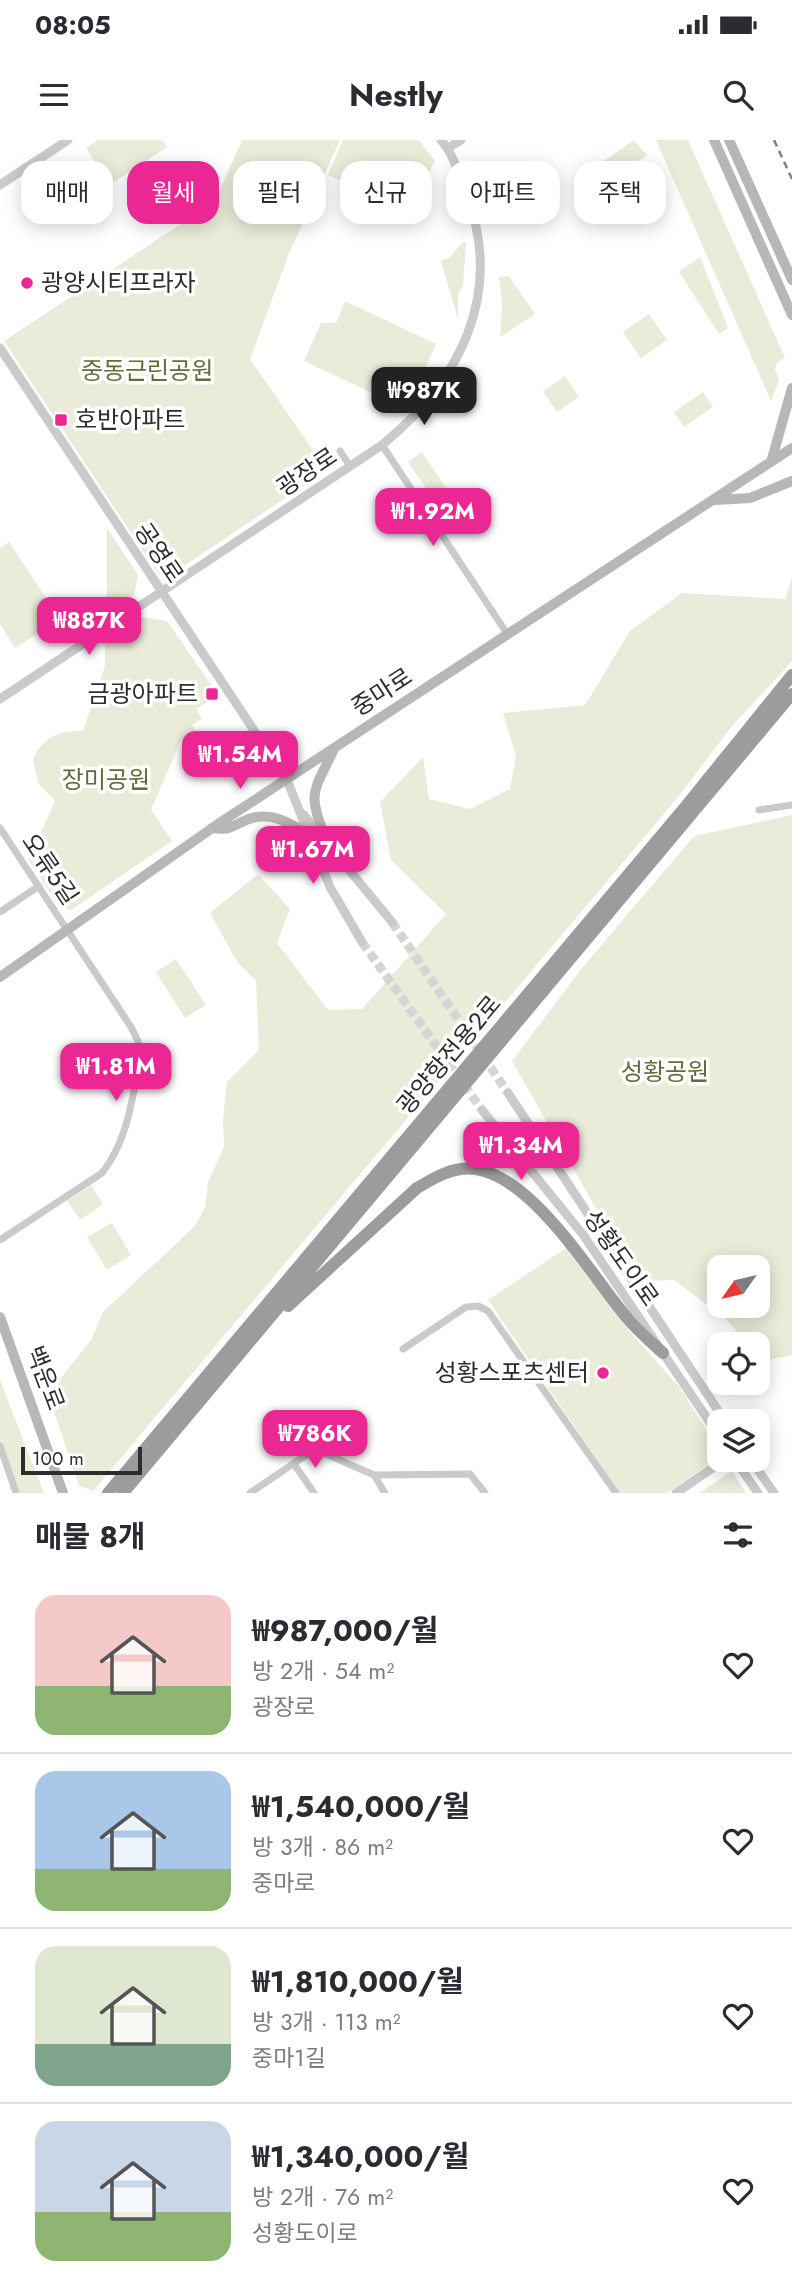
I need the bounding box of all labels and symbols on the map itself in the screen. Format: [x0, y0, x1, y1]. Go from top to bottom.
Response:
place label: 광양시티프라자 [41, 265, 196, 300]
marker: 광양시티프라자 [19, 275, 35, 291]
park label: 중동근린공원 [81, 353, 213, 388]
pin: ₩987K [375, 368, 473, 427]
place label: 호반아파트 [75, 402, 185, 437]
marker: 호반아파트 [53, 412, 69, 428]
street label: 광장로 [269, 439, 344, 505]
pin: ₩1.92M [376, 488, 490, 548]
street label: 공영로 [126, 515, 192, 590]
pin: ₩887K [40, 598, 138, 657]
street label: 중마로 [344, 659, 419, 724]
place label: 금광아파트 [88, 676, 198, 711]
marker: 금광아파트 [204, 686, 220, 702]
pin: ₩1.54M [183, 732, 297, 791]
park label: 장미공원 [62, 762, 150, 797]
street label: 오류5길 [14, 826, 87, 912]
pin: ₩1.67M [256, 826, 370, 886]
street label: 광양항전용2로 [388, 987, 509, 1122]
pin: ₩1.81M [59, 1044, 173, 1103]
park label: 성황공원 [621, 1054, 709, 1089]
pin: ₩1.34M [464, 1122, 578, 1182]
street label: 성황도이로 [575, 1202, 667, 1313]
north arrow [707, 1255, 770, 1318]
street label: 백운로 [17, 1341, 74, 1415]
place label: 성황스포츠센터 [434, 1355, 589, 1390]
marker: 성황스포츠센터 [595, 1365, 611, 1381]
pin: ₩786K [266, 1410, 364, 1470]
scale bar [21, 1444, 142, 1476]

